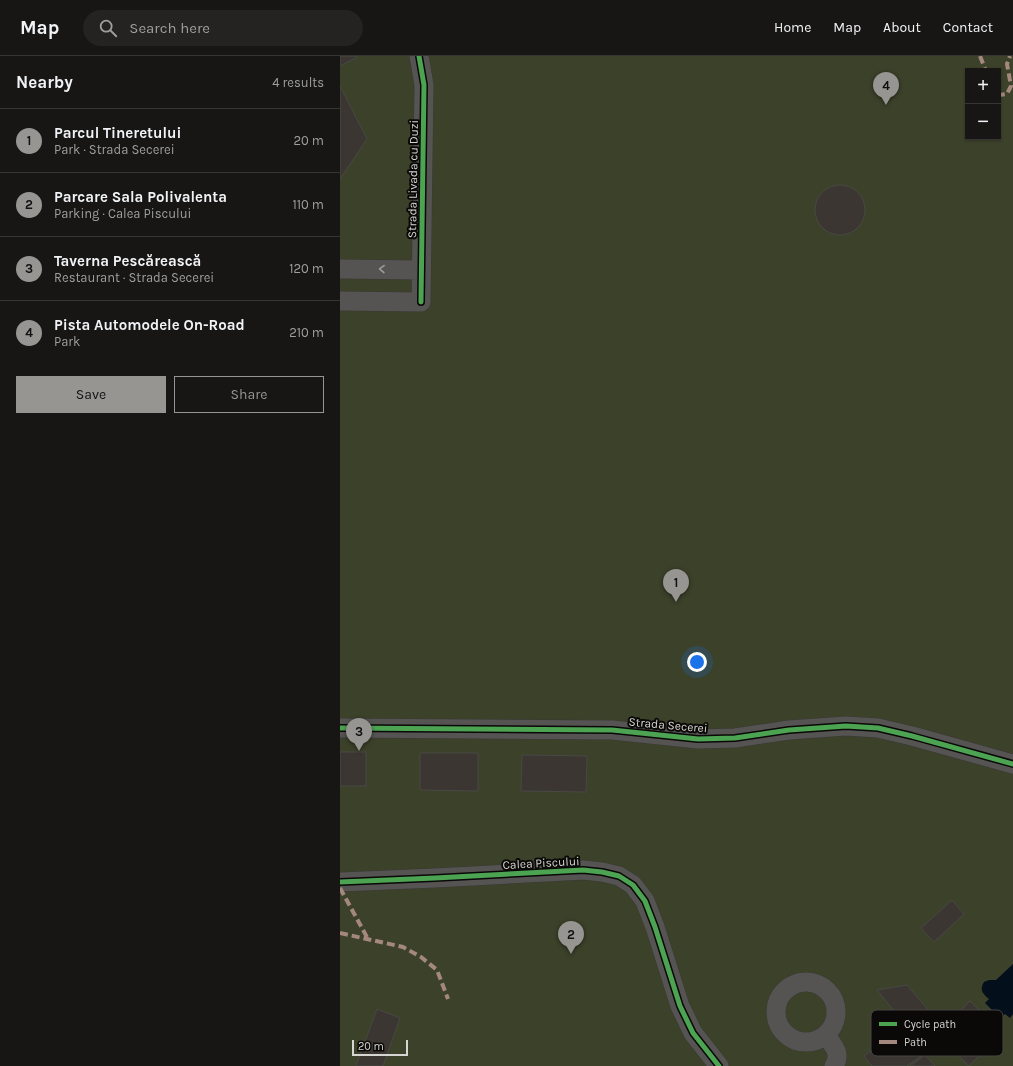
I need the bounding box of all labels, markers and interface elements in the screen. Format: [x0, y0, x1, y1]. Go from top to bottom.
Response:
search box [83, 10, 363, 46]
text: Map [20, 17, 59, 39]
icon: search [97, 17, 119, 39]
text: Search here [129, 19, 210, 37]
text: Home [774, 19, 811, 36]
text: Map [833, 19, 861, 36]
text: About [883, 19, 921, 36]
text: Contact [943, 19, 993, 36]
map controls [965, 68, 1001, 140]
button: + [965, 68, 1001, 104]
text: Nearby [16, 72, 73, 92]
pin: 4 [873, 72, 899, 105]
text: 4 results [272, 75, 324, 90]
button: − [965, 104, 1001, 140]
street label: Strada Livada cu Duzi [405, 120, 421, 238]
text: Parcul Tineretului [54, 124, 181, 142]
text: 1 [27, 133, 31, 148]
text: 20 m [294, 133, 324, 148]
text: Park · Strada Secerei [54, 142, 175, 157]
text: Parcare Sala Polivalenta [54, 188, 227, 206]
text: 2 [25, 197, 33, 212]
text: 110 m [292, 197, 324, 212]
text: Parking · Calea Piscului [54, 206, 191, 221]
text: Taverna Pescărească [54, 252, 201, 270]
text: 3 [25, 261, 33, 276]
text: 120 m [289, 261, 324, 276]
one-way arrow [379, 265, 385, 273]
text: Restaurant · Strada Secerei [54, 270, 214, 285]
text: Pista Automodele On-Road [54, 316, 245, 334]
text: 4 [25, 325, 33, 340]
text: 210 m [289, 325, 324, 340]
text: Park [54, 334, 80, 349]
button: Save [16, 376, 166, 413]
button: Share [174, 376, 324, 413]
pin: 1 [663, 569, 689, 602]
your location [687, 652, 707, 672]
street label: Strada Secerei [628, 715, 708, 735]
pin: 3 [346, 718, 372, 751]
street label: Calea Piscului [502, 854, 580, 872]
pin: 2 [558, 921, 584, 954]
legend [871, 1010, 1003, 1056]
text: Cycle path [904, 1018, 956, 1031]
text: Path [904, 1036, 927, 1049]
scale bar [352, 1038, 408, 1057]
text: 20 m [358, 1040, 384, 1053]

